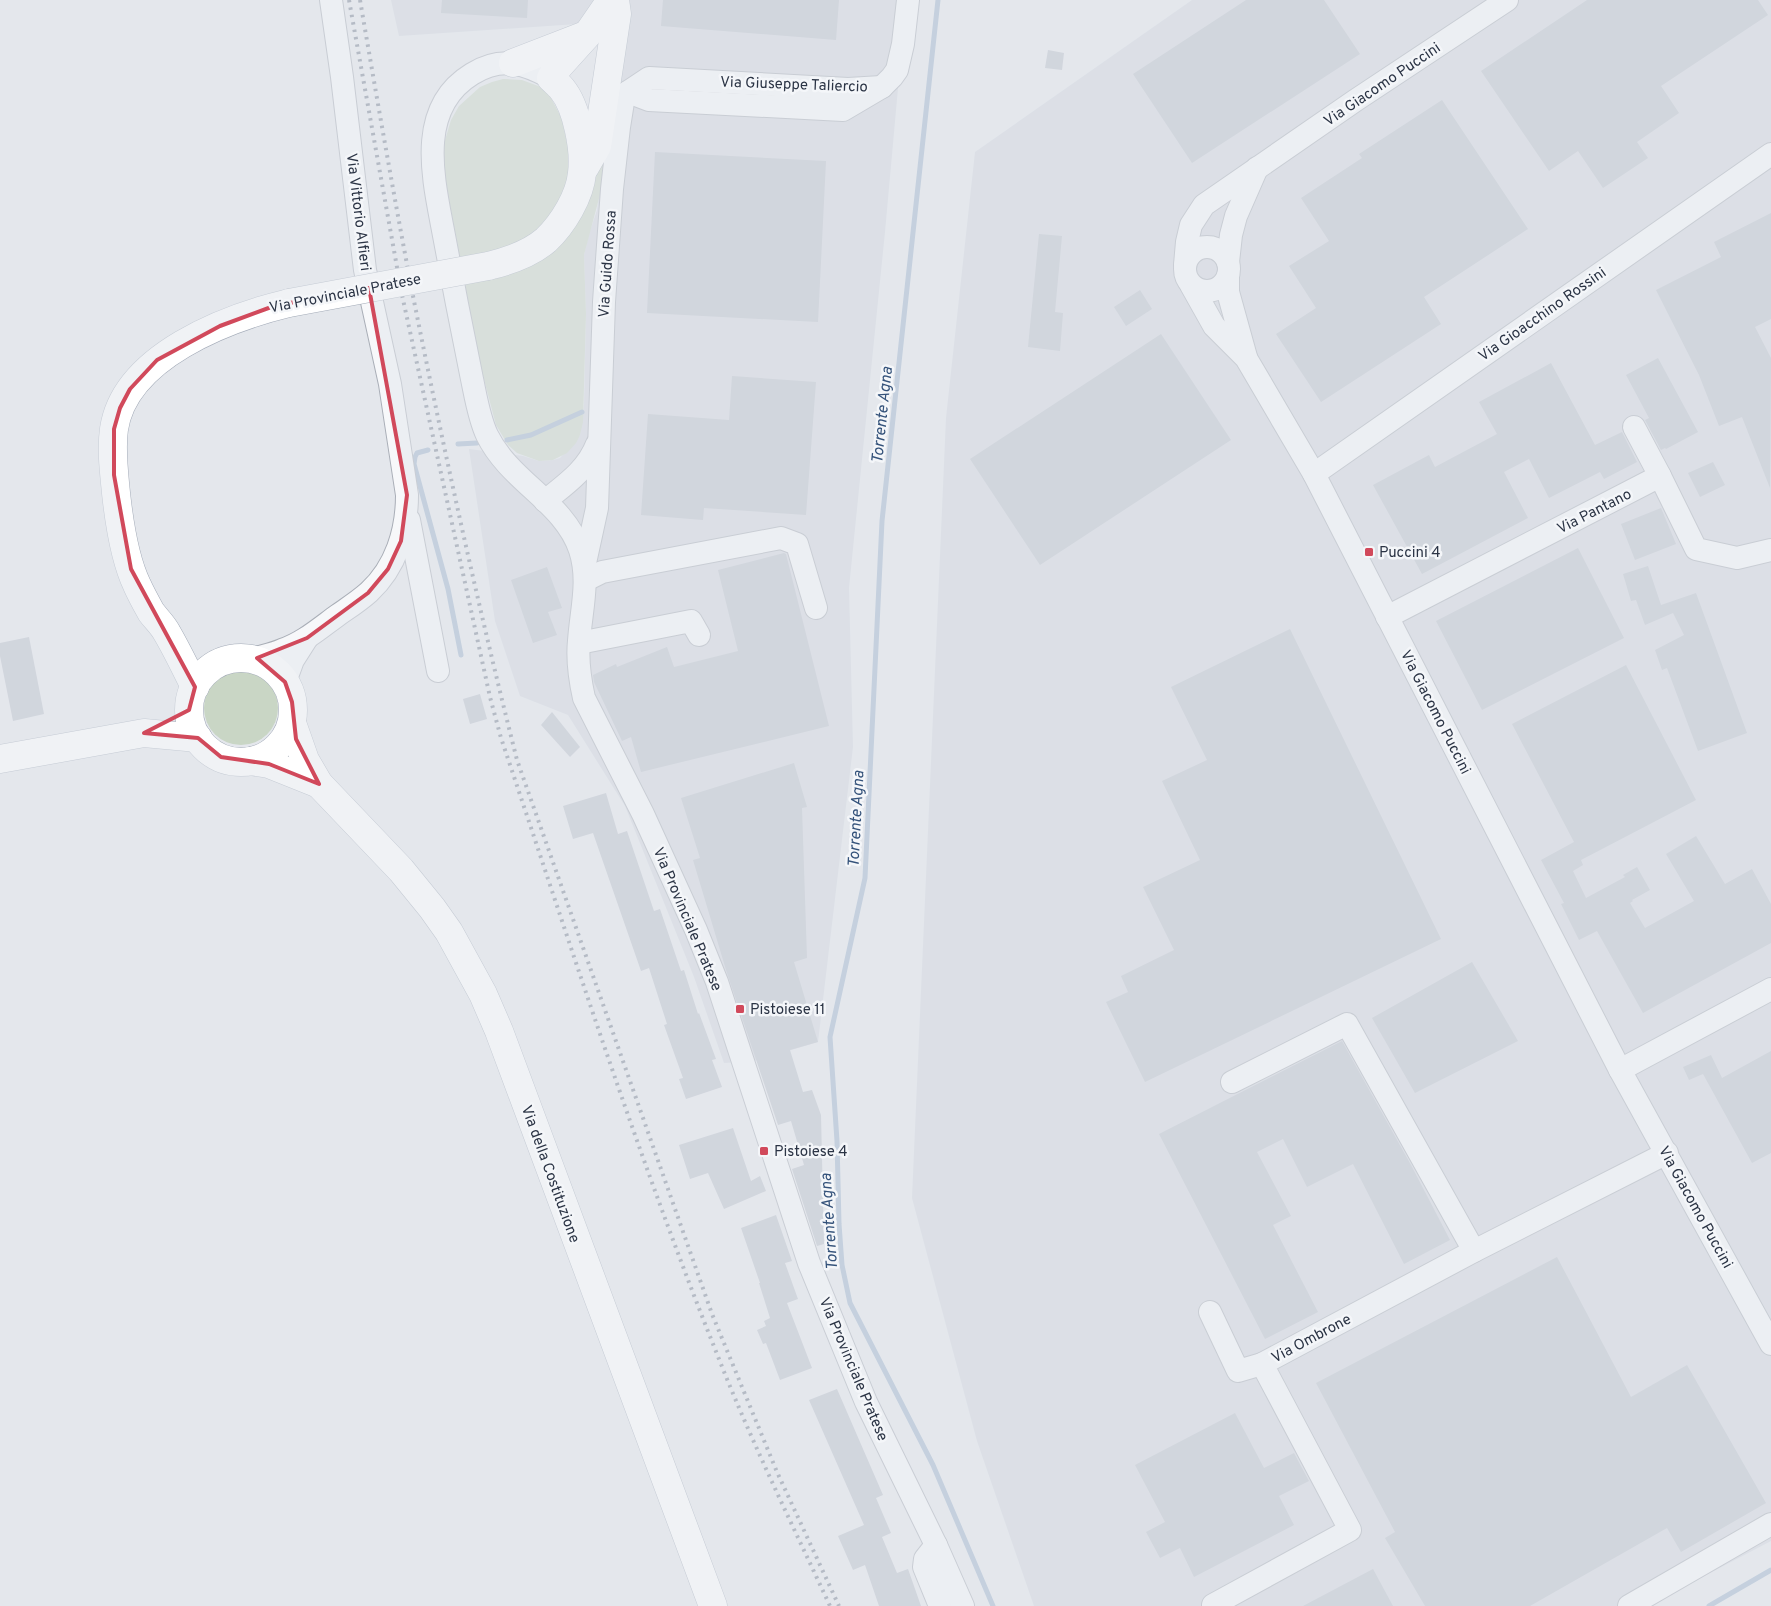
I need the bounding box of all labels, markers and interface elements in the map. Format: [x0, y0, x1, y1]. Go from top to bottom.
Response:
street label: Via Giacomo Puccini [1321, 39, 1445, 131]
street label: Via Giuseppe Taliercio [720, 73, 868, 98]
street label: Via Vittorio Alfieri [341, 152, 374, 272]
street label: Via Guido Rossa [595, 210, 622, 318]
street label: Via Gioacchino Rossini [1475, 264, 1610, 367]
street label: Via Provinciale Pratese [268, 270, 423, 319]
water label: Torrente Agna [868, 365, 898, 465]
street label: Via Pantano [1554, 485, 1635, 539]
place label: Puccini 4 [1379, 544, 1441, 563]
marker: Puccini 4 [1363, 546, 1375, 558]
street label: Via Giacomo Puccini [1395, 647, 1474, 778]
water label: Torrente Agna [844, 769, 870, 868]
street label: Via Provinciale Pratese [648, 845, 725, 994]
place label: Pistoiese 11 [750, 1001, 825, 1020]
marker: Pistoiese 11 [734, 1003, 746, 1015]
street label: Via della Costituzione [516, 1103, 583, 1246]
place label: Pistoiese 4 [774, 1143, 848, 1162]
street label: Via Giacomo Puccini [1653, 1143, 1736, 1272]
marker: Pistoiese 4 [758, 1145, 770, 1157]
water label: Torrente Agna [817, 1172, 843, 1271]
street label: Via Provinciale Pratese [814, 1295, 891, 1444]
street label: Via Ombrone [1269, 1310, 1355, 1368]

